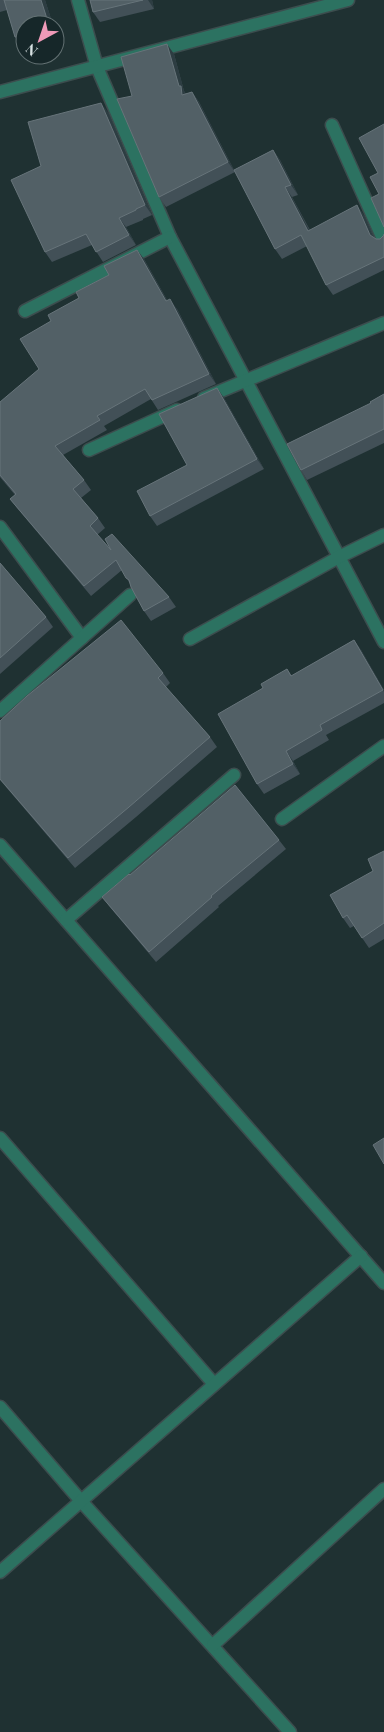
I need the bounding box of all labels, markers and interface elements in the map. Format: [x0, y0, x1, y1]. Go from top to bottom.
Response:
north arrow [15, 15, 65, 65]
text: N [21, 40, 41, 61]

